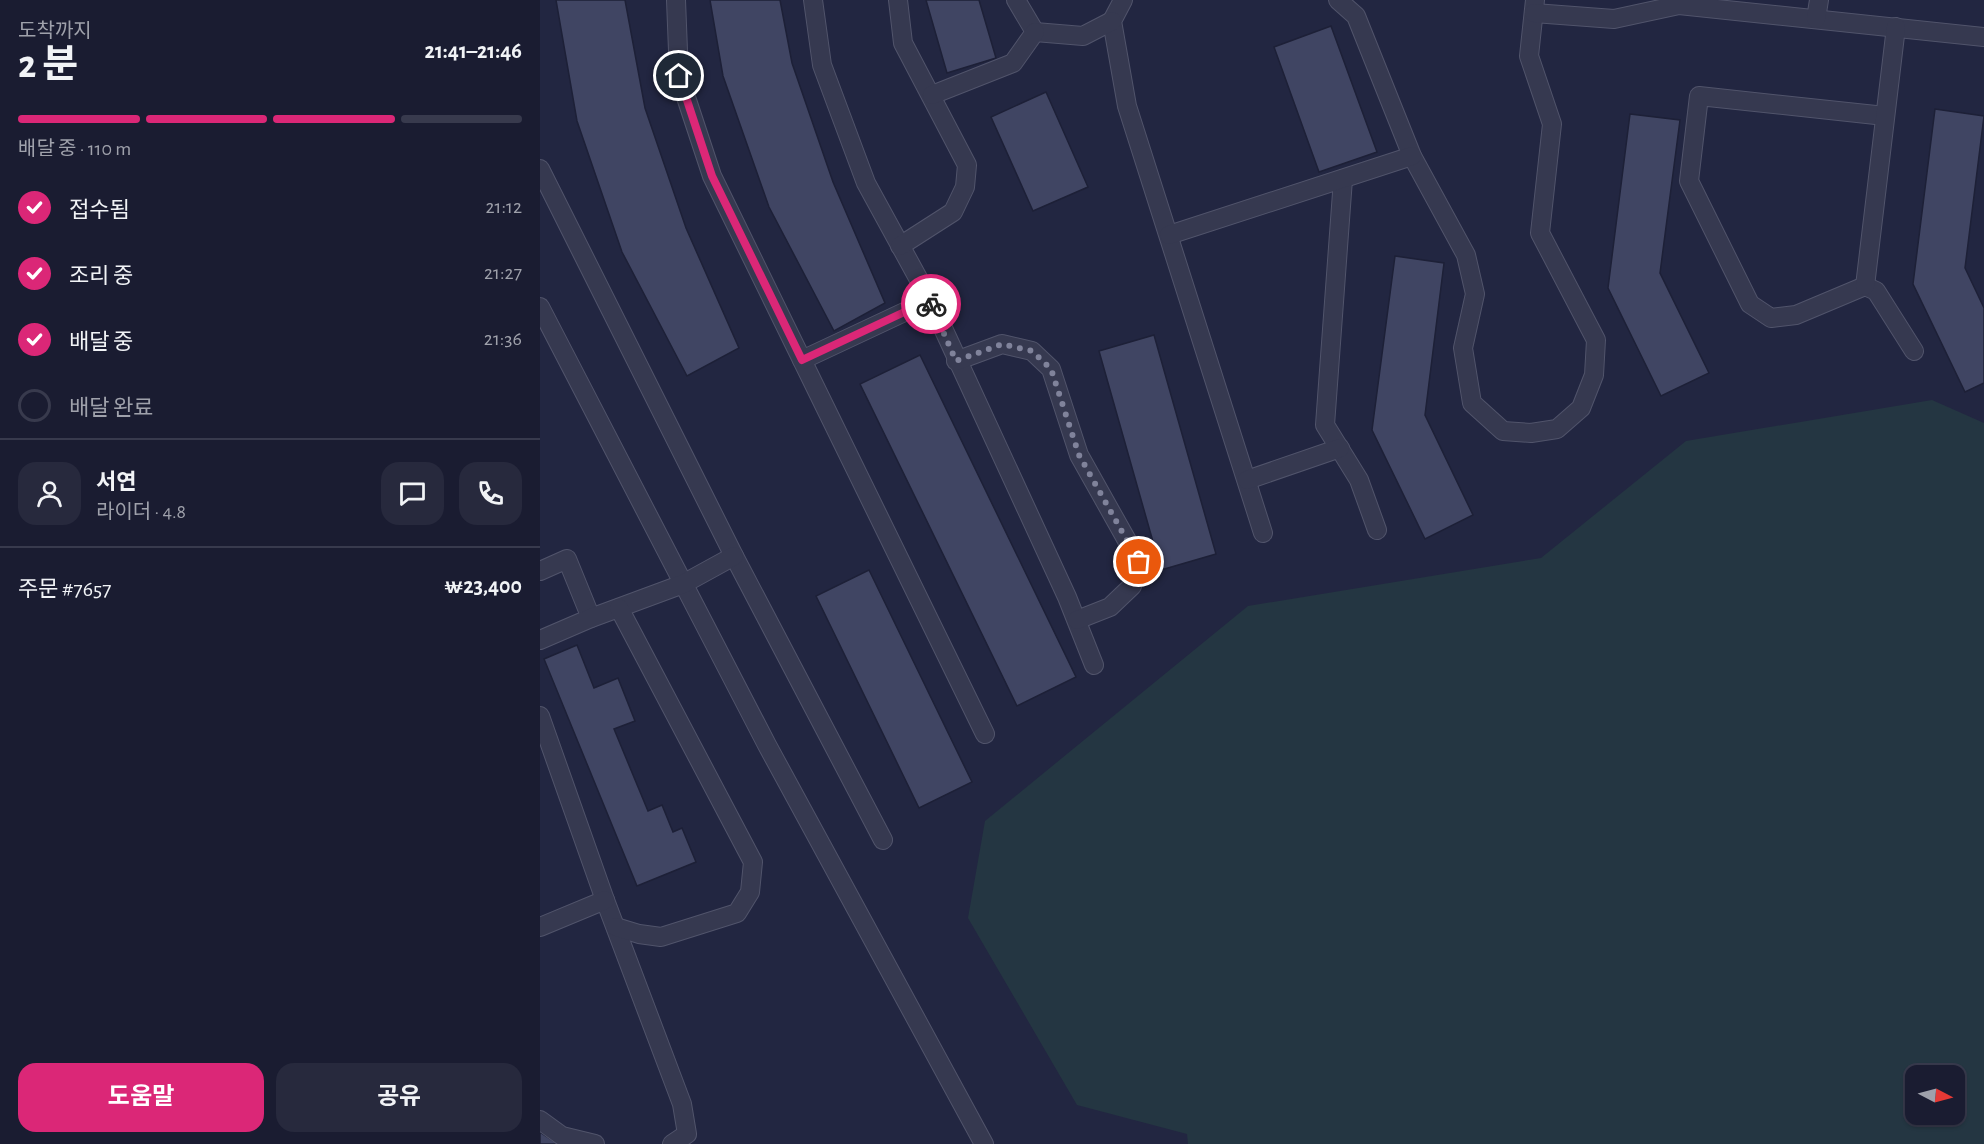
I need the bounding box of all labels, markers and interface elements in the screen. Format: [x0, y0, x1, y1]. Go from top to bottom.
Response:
text: 도착까지 [18, 21, 92, 41]
text: 21:41–21:46 [425, 40, 522, 62]
text: 2 분 [18, 46, 78, 85]
pin [653, 50, 704, 101]
icon: home [662, 59, 695, 92]
text: 배달 중 · 110 m [18, 139, 131, 159]
icon: check [18, 191, 51, 224]
text: 21:12 [485, 197, 522, 217]
text: 접수됨 [69, 199, 130, 221]
icon: check [18, 257, 51, 290]
text: 21:27 [484, 263, 522, 283]
text: 조리 중 [69, 265, 133, 287]
courier [901, 274, 961, 334]
icon: bike [915, 288, 948, 321]
icon: check [18, 323, 51, 356]
text: 21:36 [484, 329, 522, 349]
text: 배달 중 [69, 331, 133, 353]
text: 배달 완료 [69, 397, 154, 419]
button: person [18, 462, 81, 525]
button: chat [381, 462, 444, 525]
button: phone [459, 462, 522, 525]
text: 서연 [96, 471, 136, 493]
text: 라이더 · 4.8 [96, 502, 186, 522]
pin [1113, 536, 1164, 587]
icon: bag [1122, 545, 1155, 578]
text: ₩23,400 [444, 575, 522, 597]
text: 주문 #7657 [18, 578, 111, 600]
button: 도움말 [18, 1063, 264, 1132]
button: 공유 [276, 1063, 522, 1132]
north arrow [1905, 1065, 1965, 1125]
map controls [1905, 1065, 1965, 1125]

